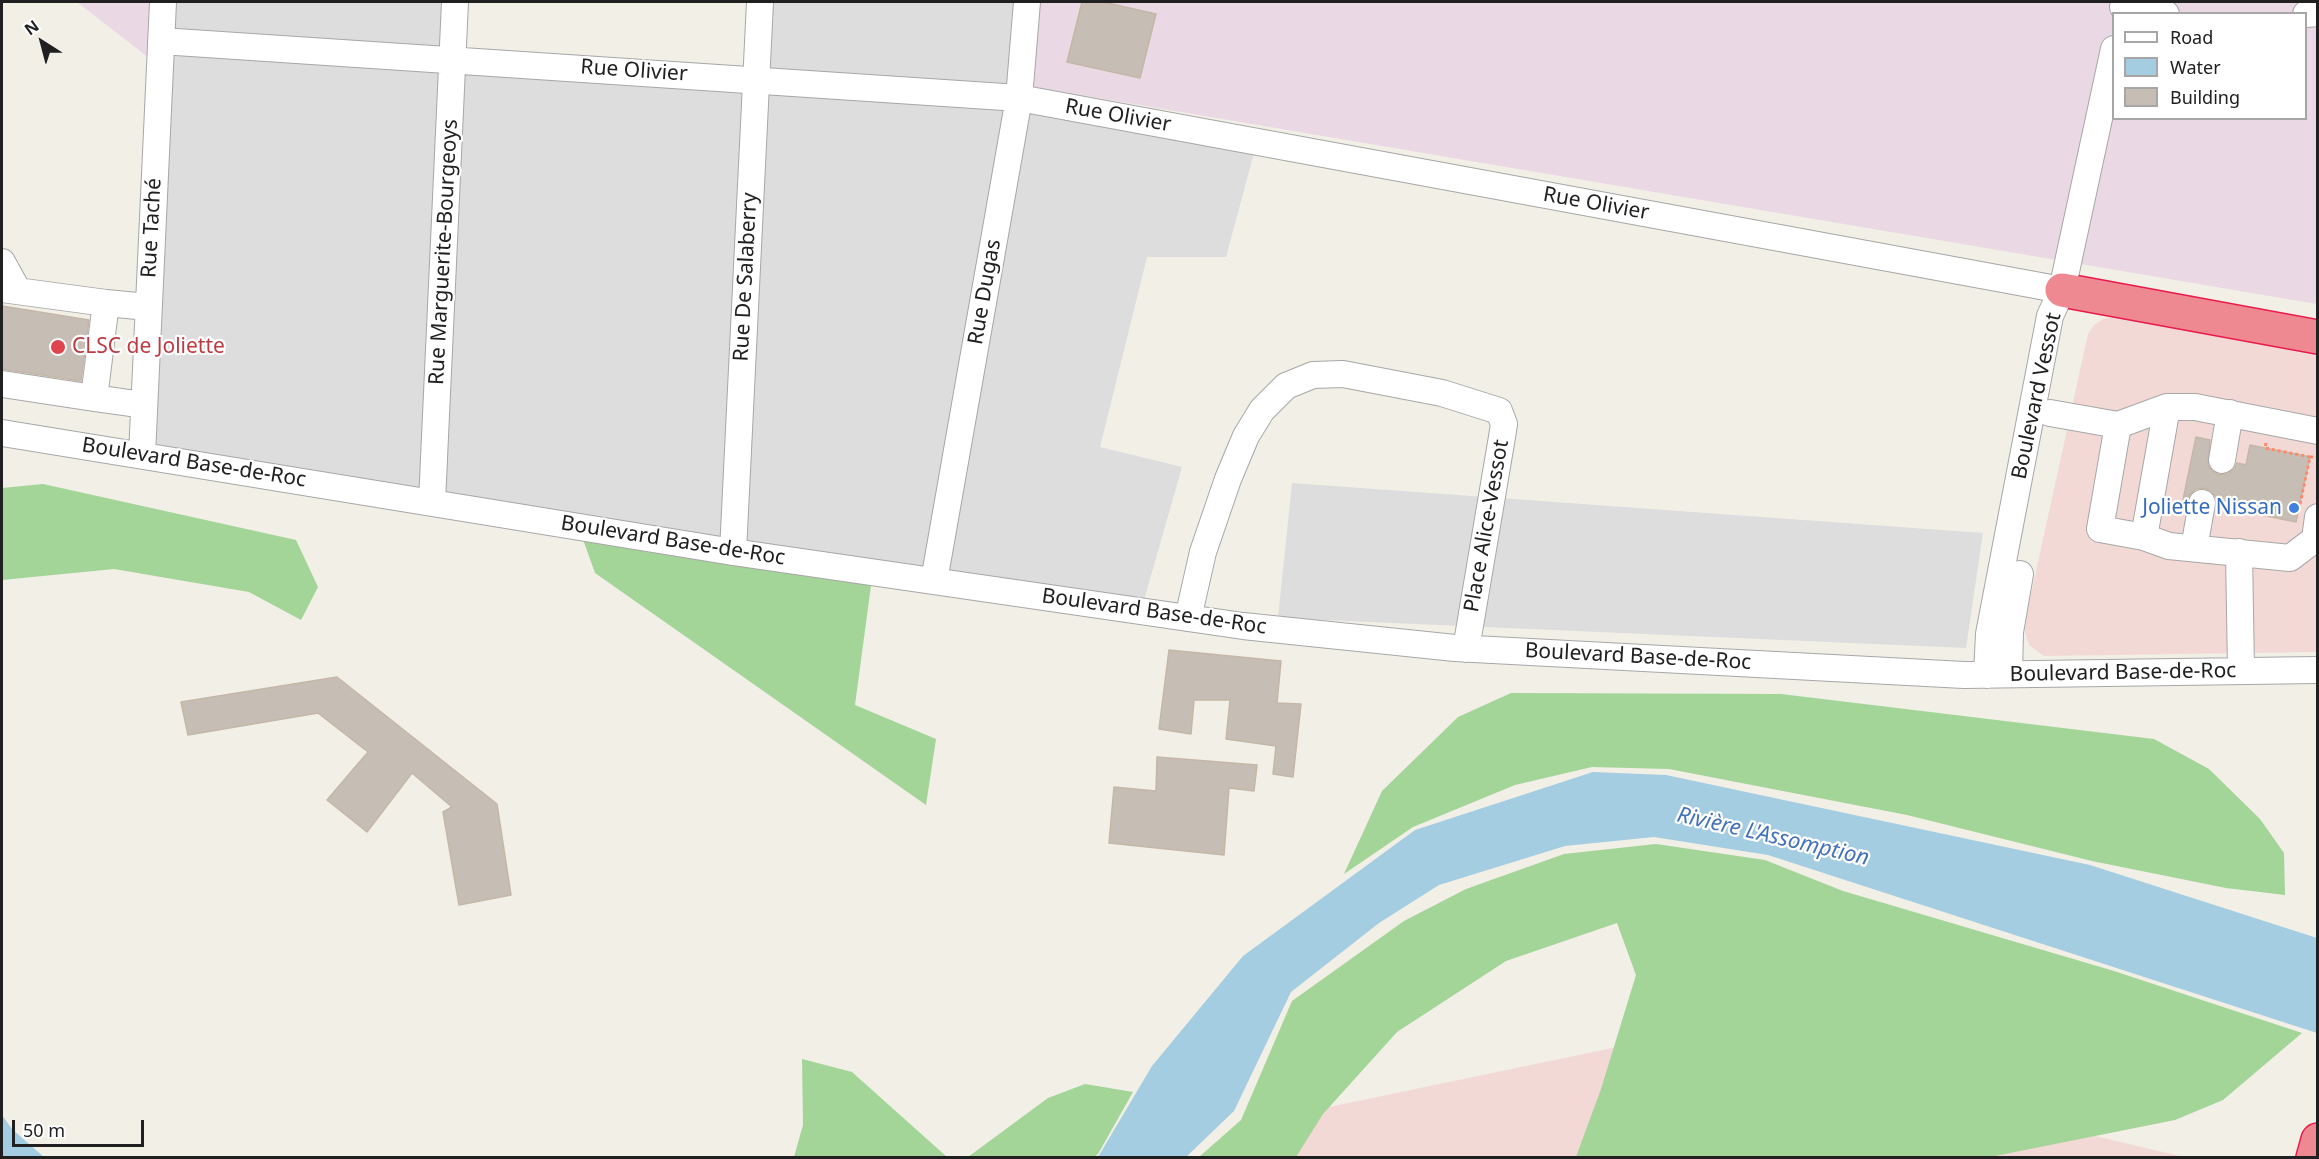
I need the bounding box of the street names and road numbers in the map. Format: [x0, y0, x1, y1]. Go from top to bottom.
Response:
street label: Rue Olivier [580, 55, 688, 87]
street label: Rue Olivier [1063, 94, 1173, 138]
street label: Rue Marguerite-Bourgeoys [424, 118, 464, 386]
street label: Rue Taché [137, 177, 167, 279]
street label: Rue Olivier [1541, 182, 1651, 226]
street label: Rue De Salaberry [729, 192, 763, 362]
street label: Rue Dugas [963, 237, 1007, 347]
street label: Boulevard Vessot [2007, 310, 2067, 482]
street label: Boulevard Base-de-Roc [80, 433, 308, 493]
street label: Place Alice-Vessot [1459, 438, 1515, 614]
street label: Boulevard Base-de-Roc [559, 511, 787, 571]
street label: Boulevard Base-de-Roc [1040, 584, 1268, 640]
street label: Boulevard Base-de-Roc [1524, 638, 1752, 676]
street label: Boulevard Base-de-Roc [2009, 658, 2237, 688]

